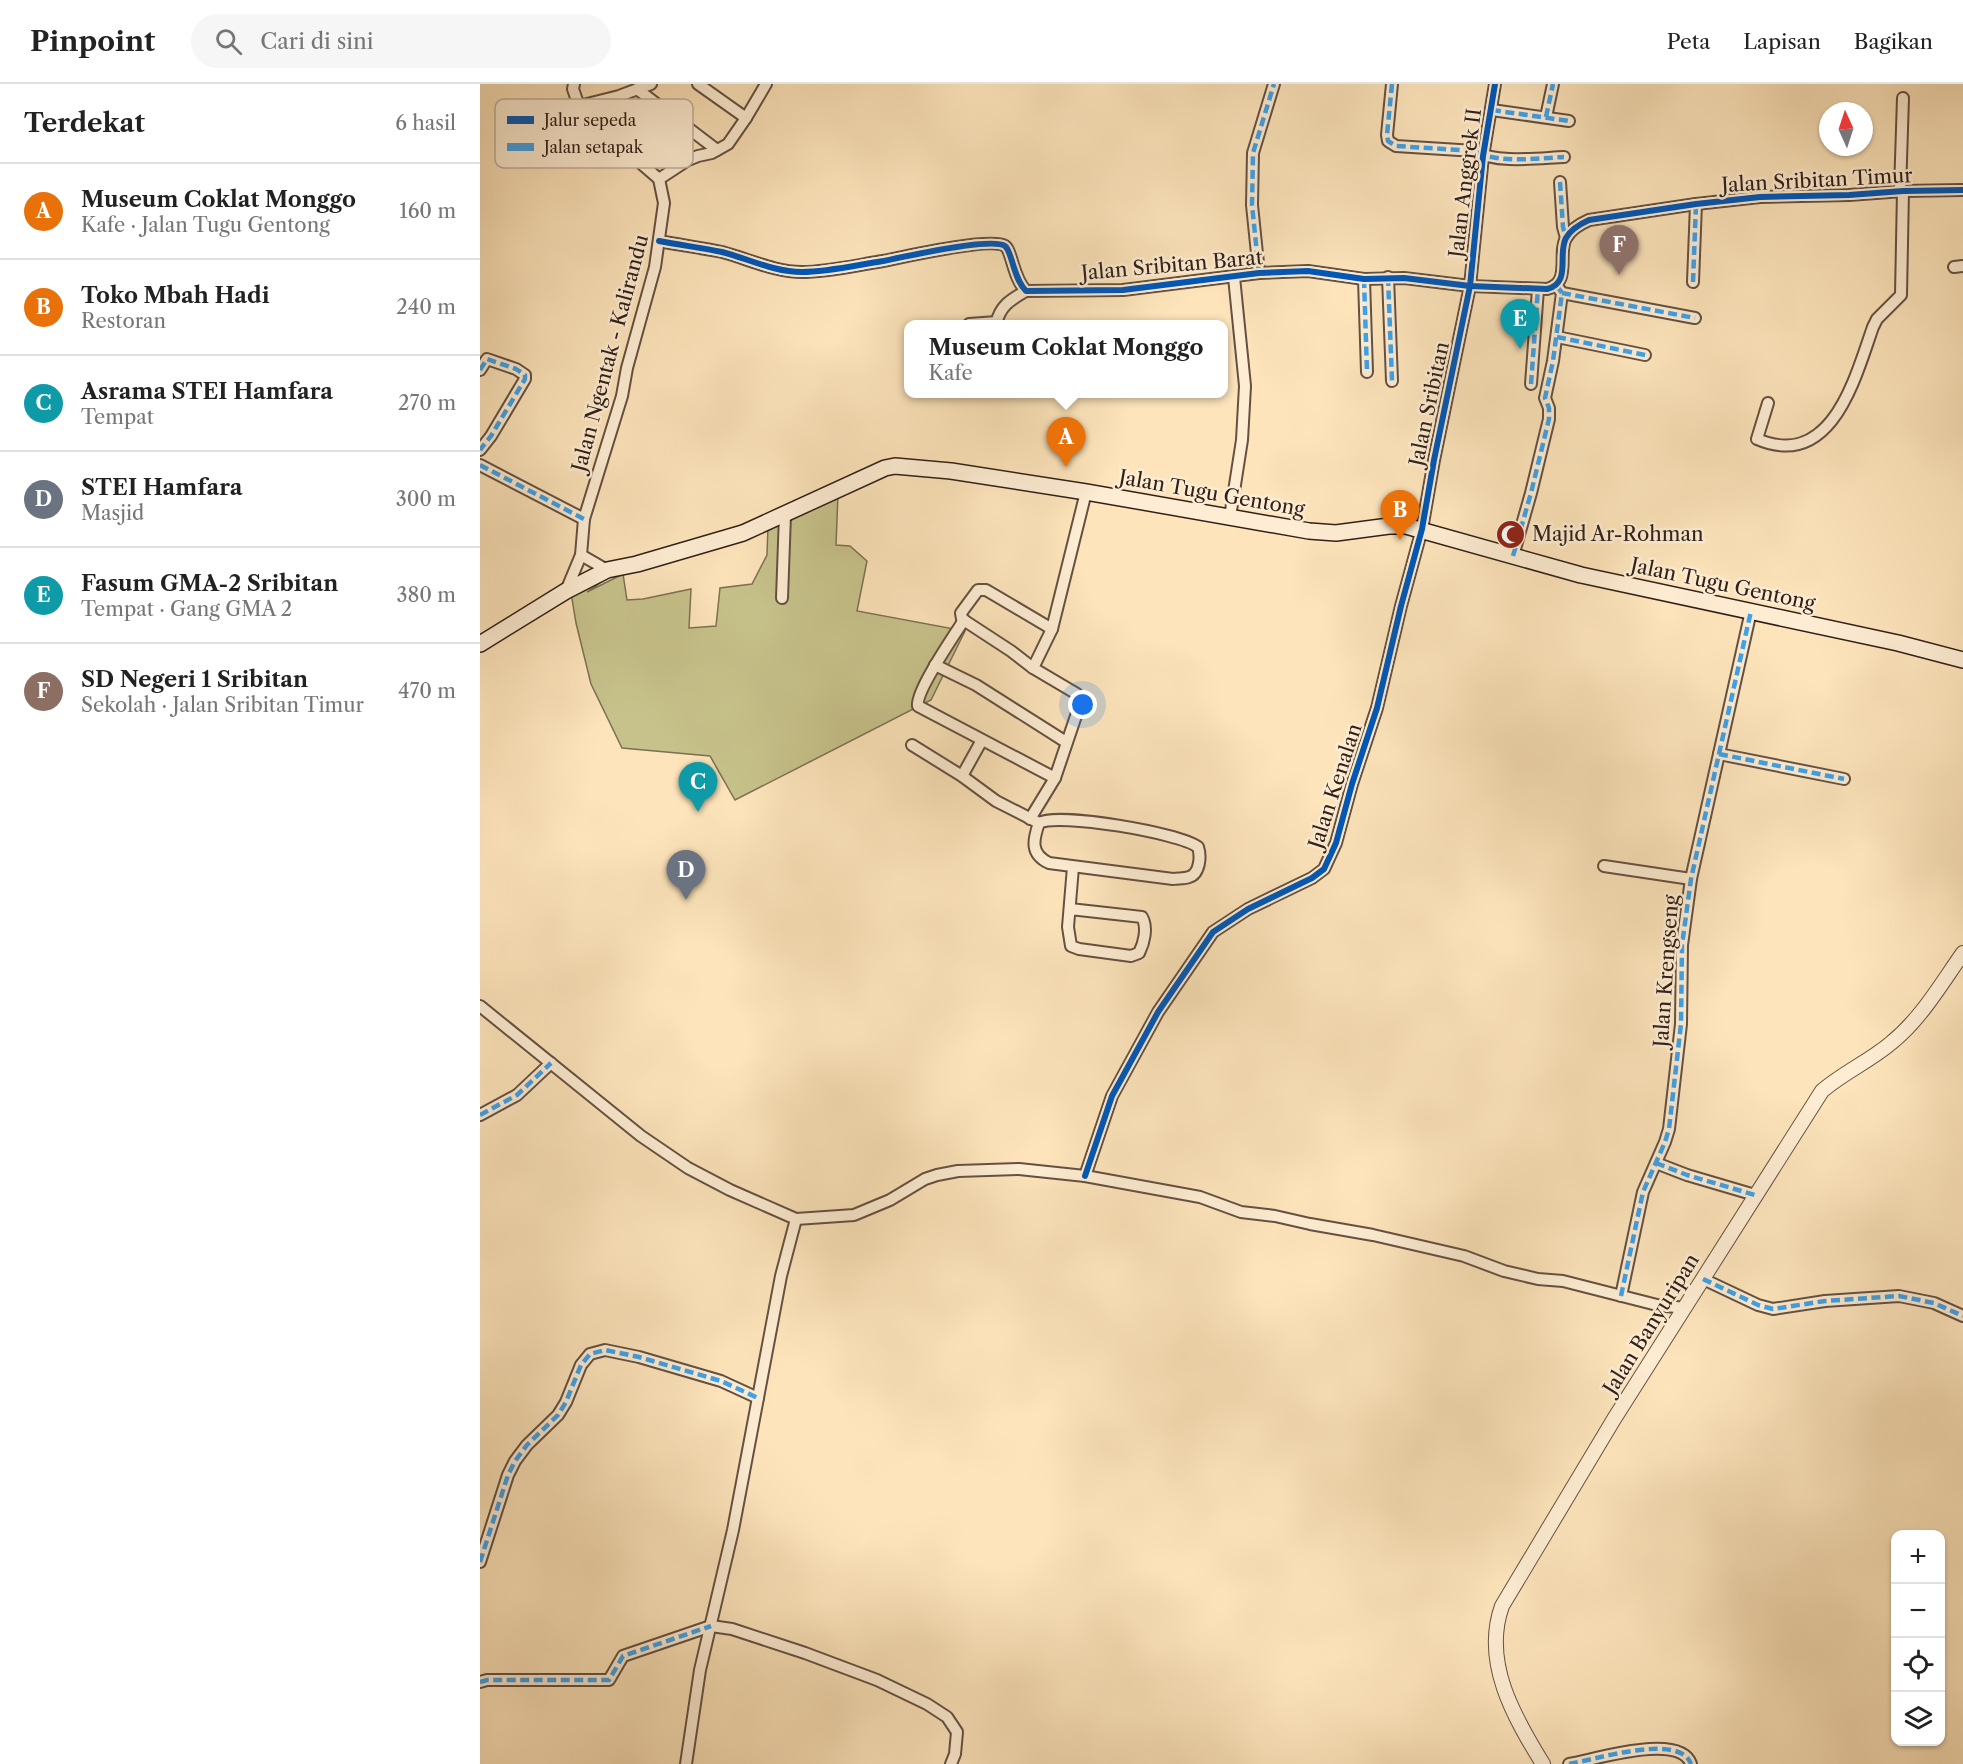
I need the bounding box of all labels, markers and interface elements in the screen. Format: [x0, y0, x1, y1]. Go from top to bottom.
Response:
search box [191, 14, 611, 68]
text: Pinpoint [30, 24, 155, 58]
icon: search [212, 25, 245, 58]
text: Cari di sini [260, 28, 373, 55]
text: Peta [1667, 29, 1710, 54]
text: Lapisan [1743, 29, 1821, 54]
text: Bagikan [1854, 29, 1933, 54]
legend [495, 99, 693, 168]
north arrow [1819, 102, 1873, 156]
text: Terdekat [24, 107, 145, 139]
street label: Jalan Anggrek II [1444, 107, 1486, 262]
text: Jalur sepeda [541, 110, 637, 130]
text: 6 hasil [395, 111, 456, 135]
text: Jalan setapak [541, 137, 644, 157]
street label: Jalan Sribitan Timur [1718, 163, 1914, 197]
text: Museum Coklat Monggo [81, 186, 356, 213]
text: A [36, 199, 51, 223]
text: 160 m [399, 199, 456, 223]
text: Kafe · Jalan Tugu Gentong [81, 213, 330, 237]
pin: F [1600, 226, 1638, 275]
street label: Jalan Ngentak - Kalirandu [566, 232, 653, 477]
street label: Jalan Sribitan Barat [1077, 245, 1264, 285]
text: Toko Mbah Hadi [81, 282, 270, 309]
text: B [36, 295, 51, 319]
text: 240 m [396, 295, 456, 319]
pin: E [1500, 300, 1540, 349]
text: Restoran [81, 309, 166, 333]
popup [904, 320, 1228, 398]
text: Museum Coklat Monggo [929, 334, 1204, 361]
street label: Jalan Sribitan [1403, 339, 1454, 471]
text: Kafe [929, 361, 973, 385]
text: Asrama STEI Hamfara [81, 378, 333, 405]
text: C [35, 391, 52, 415]
text: 270 m [398, 391, 456, 415]
text: Tempat [81, 405, 154, 429]
pin: A [1046, 418, 1086, 467]
street label: Jalan Tugu Gentong [1114, 464, 1307, 521]
text: STEI Hamfara [81, 474, 243, 501]
text: D [35, 487, 52, 511]
text: 300 m [396, 487, 456, 511]
pin: B [1380, 490, 1420, 540]
text: Masjid [81, 501, 144, 525]
mosque icon: Majid Ar-Rohman [1495, 518, 1527, 550]
place label: Majid Ar-Rohman [1532, 522, 1704, 546]
street label: Jalan Tugu Gentong [1626, 552, 1818, 615]
text: Fasum GMA-2 Sribitan [81, 570, 338, 597]
text: E [36, 583, 51, 607]
text: 380 m [397, 583, 456, 607]
text: Tempat · Gang GMA 2 [81, 597, 292, 621]
text: SD Negeri 1 Sribitan [81, 666, 308, 693]
text: F [37, 679, 50, 703]
text: 470 m [398, 679, 456, 703]
your location [1068, 690, 1097, 719]
text: Sekolah · Jalan Sribitan Timur [81, 693, 364, 717]
street label: Jalan Kenalan [1303, 720, 1367, 854]
pin: C [678, 762, 718, 812]
pin: D [666, 850, 706, 900]
street label: Jalan Krengseng [1648, 894, 1683, 1051]
street label: Jalan Banyuripan [1596, 1249, 1704, 1401]
map controls [1891, 1530, 1945, 1746]
button: + [1891, 1530, 1945, 1584]
button: − [1891, 1584, 1945, 1638]
button: locate [1891, 1638, 1945, 1692]
button: layers [1891, 1692, 1945, 1746]

